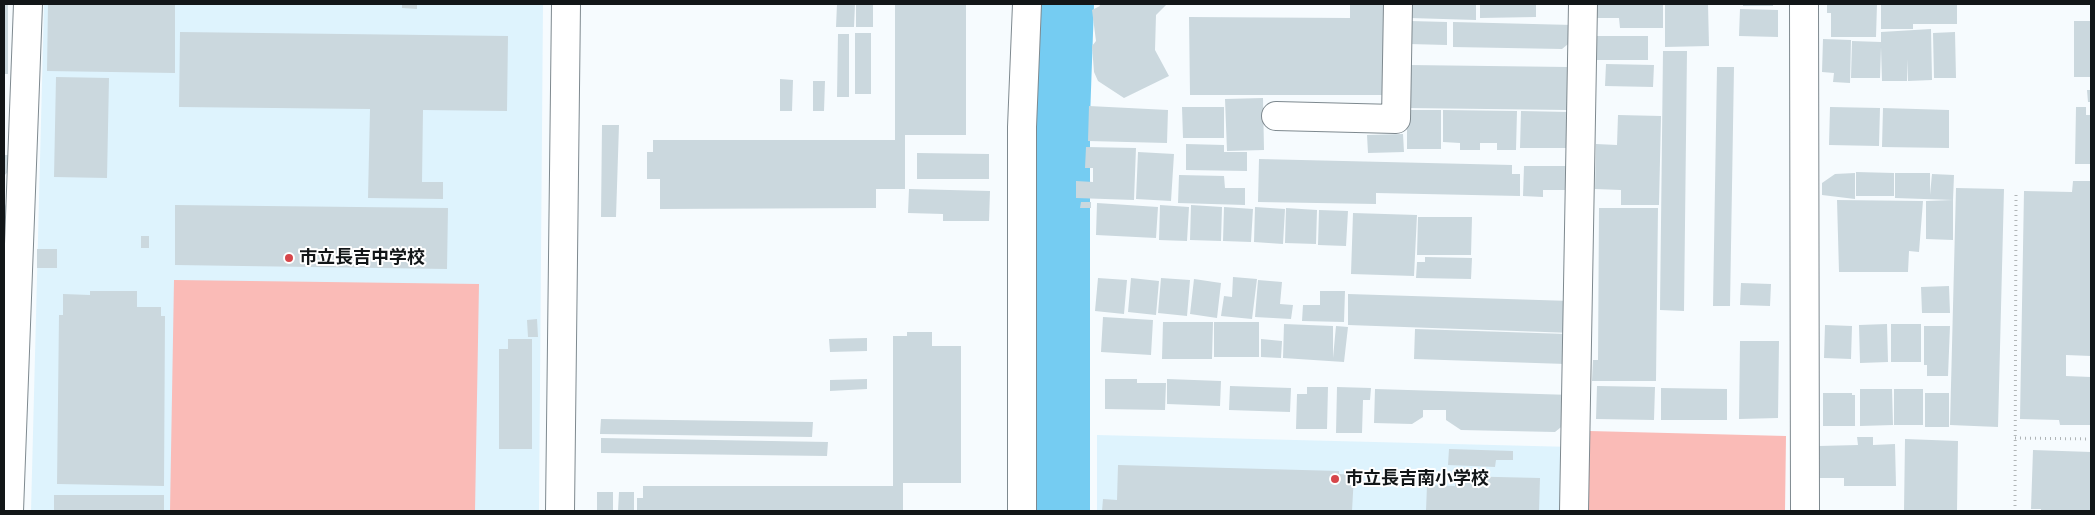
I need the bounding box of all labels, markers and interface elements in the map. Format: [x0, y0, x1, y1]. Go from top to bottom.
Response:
place label: 市立長吉中学校 [299, 247, 425, 269]
marker: 市立長吉中学校 [283, 252, 295, 264]
place label: 市立長吉南小学校 [1345, 468, 1489, 490]
marker: 市立長吉南小学校 [1329, 473, 1341, 485]

